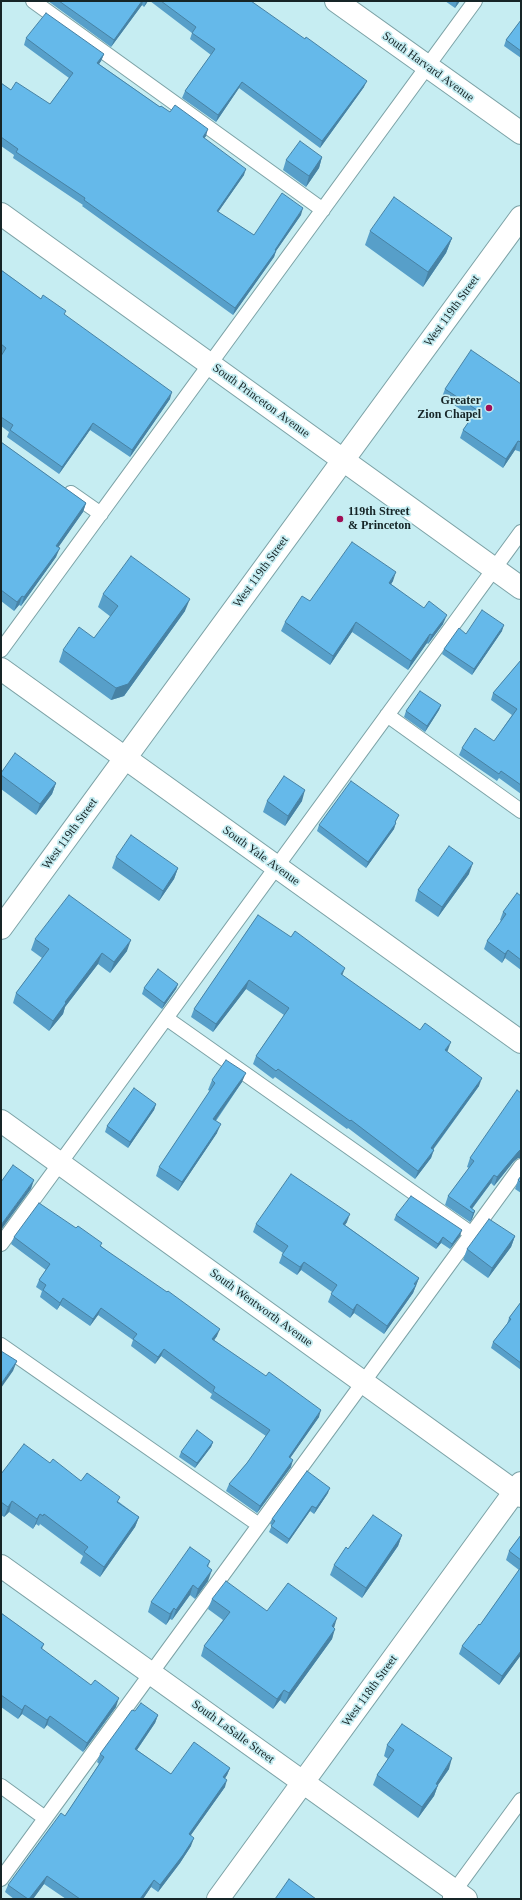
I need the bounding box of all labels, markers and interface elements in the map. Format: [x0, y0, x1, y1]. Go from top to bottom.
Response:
street label: South Harvard Avenue [379, 29, 477, 105]
street label: West 119th Street [421, 273, 483, 349]
street label: South Princeton Avenue [210, 361, 312, 441]
place label: Greater Zion Chapel [417, 394, 481, 422]
marker: Greater Zion Chapel [484, 403, 494, 413]
place label: 119th Street & Princeton [348, 505, 411, 533]
marker: 119th Street & Princeton [335, 514, 345, 524]
street label: West 119th Street [230, 534, 292, 610]
street label: West 119th Street [39, 796, 101, 872]
street label: South Yale Avenue [220, 823, 302, 889]
street label: South Wentworth Avenue [207, 1266, 315, 1350]
street label: West 118th Street [339, 1653, 401, 1729]
street label: South LaSalle Street [189, 1697, 277, 1767]

